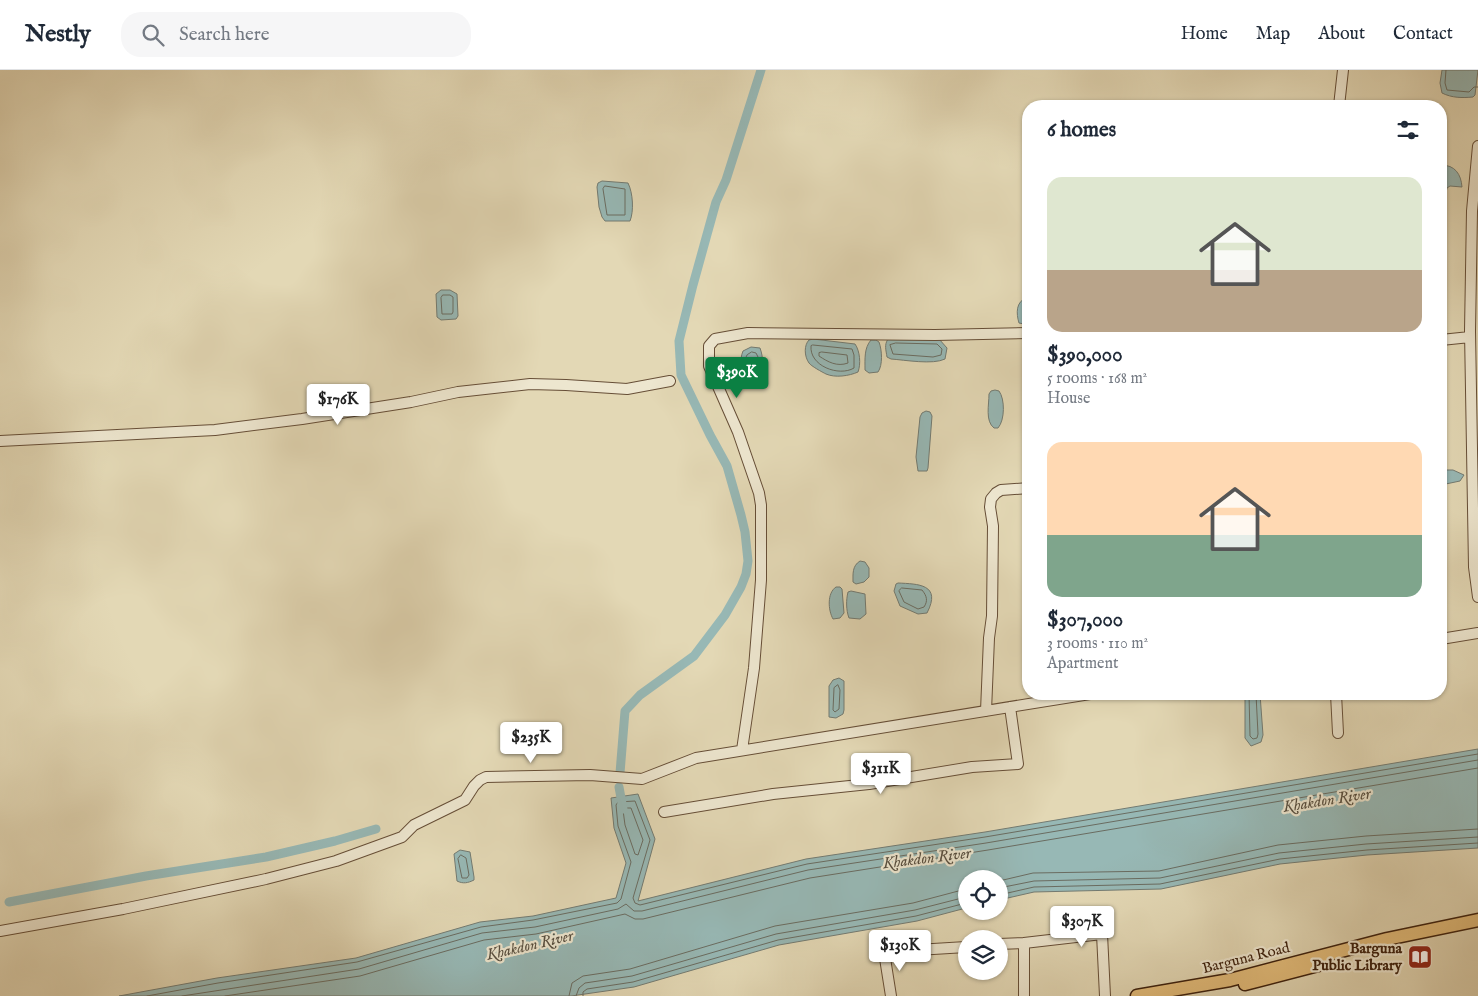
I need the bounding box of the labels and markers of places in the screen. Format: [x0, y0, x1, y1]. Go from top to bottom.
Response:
pin: $390K [702, 356, 772, 399]
pin: $176K [303, 384, 373, 426]
pin: $235K [496, 722, 566, 764]
pin: $311K [846, 752, 916, 795]
pin: $307K [1047, 906, 1117, 948]
pin: $130K [865, 930, 935, 972]
place label: Barguna Public Library [1312, 939, 1403, 975]
library icon: Barguna Public Library [1407, 944, 1433, 970]

